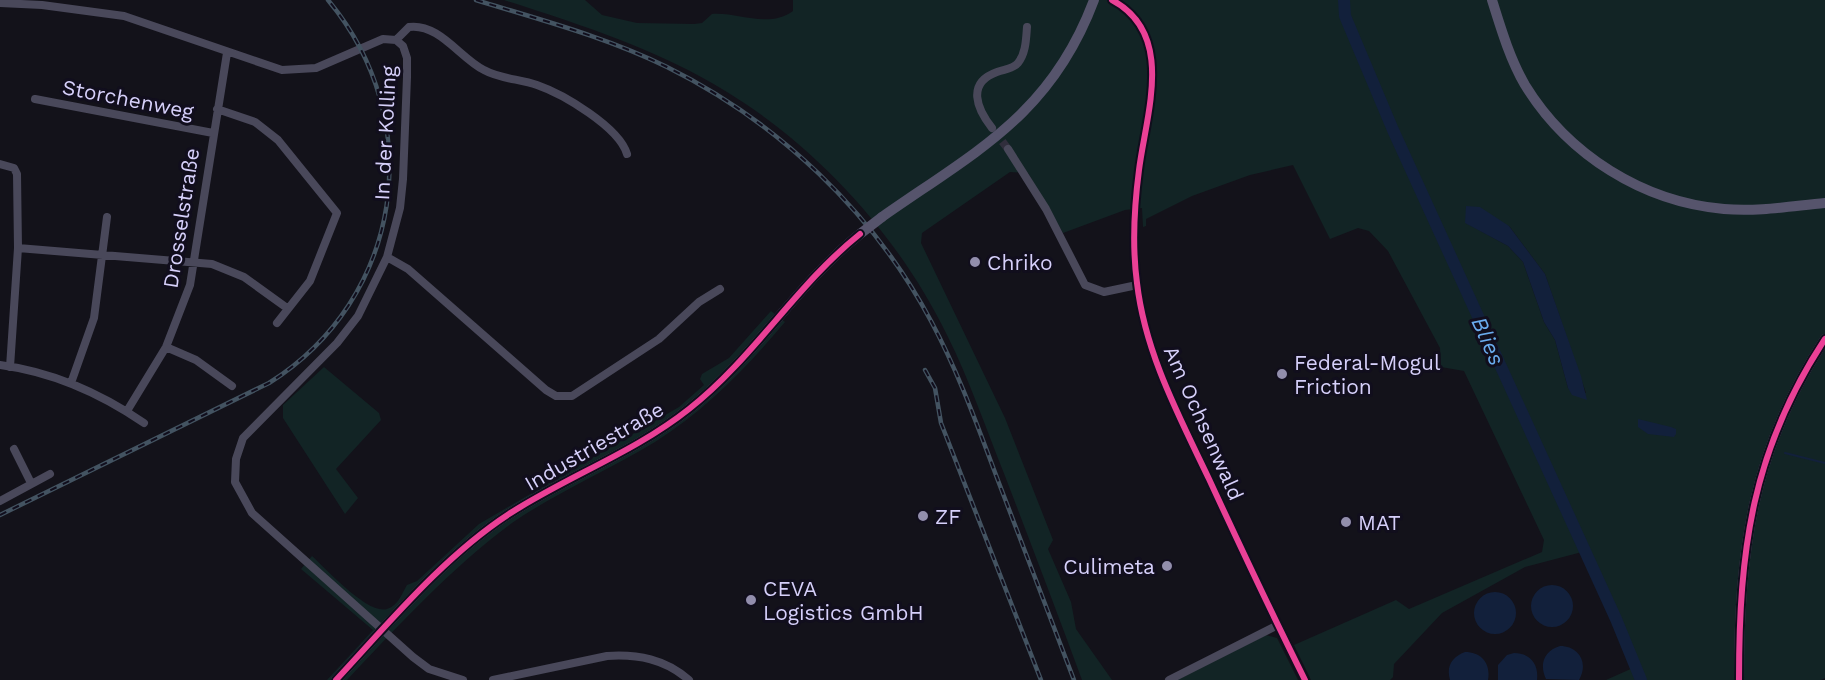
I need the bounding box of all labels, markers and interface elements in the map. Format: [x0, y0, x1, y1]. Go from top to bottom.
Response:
street label: In der Kolling [369, 64, 401, 201]
street label: Storchenweg [60, 74, 197, 124]
street label: Drosselstraße [158, 146, 204, 290]
place label: Chriko [987, 250, 1053, 275]
marker: Chriko [968, 255, 982, 269]
water label: Blies [1466, 313, 1510, 369]
street label: Am Ochsenwald [1159, 342, 1249, 504]
place label: Federal-Mogul Friction [1294, 350, 1441, 399]
marker: Federal-Mogul Friction [1275, 367, 1289, 381]
street label: Industriestraße [520, 396, 668, 496]
place label: ZF [935, 504, 961, 529]
marker: ZF [916, 509, 930, 523]
place label: MAT [1358, 510, 1401, 535]
marker: MAT [1339, 515, 1353, 529]
place label: Culimeta [1063, 554, 1155, 579]
marker: Culimeta [1160, 559, 1174, 573]
place label: CEVA Logistics GmbH [763, 576, 924, 625]
marker: CEVA Logistics GmbH [744, 593, 758, 607]

